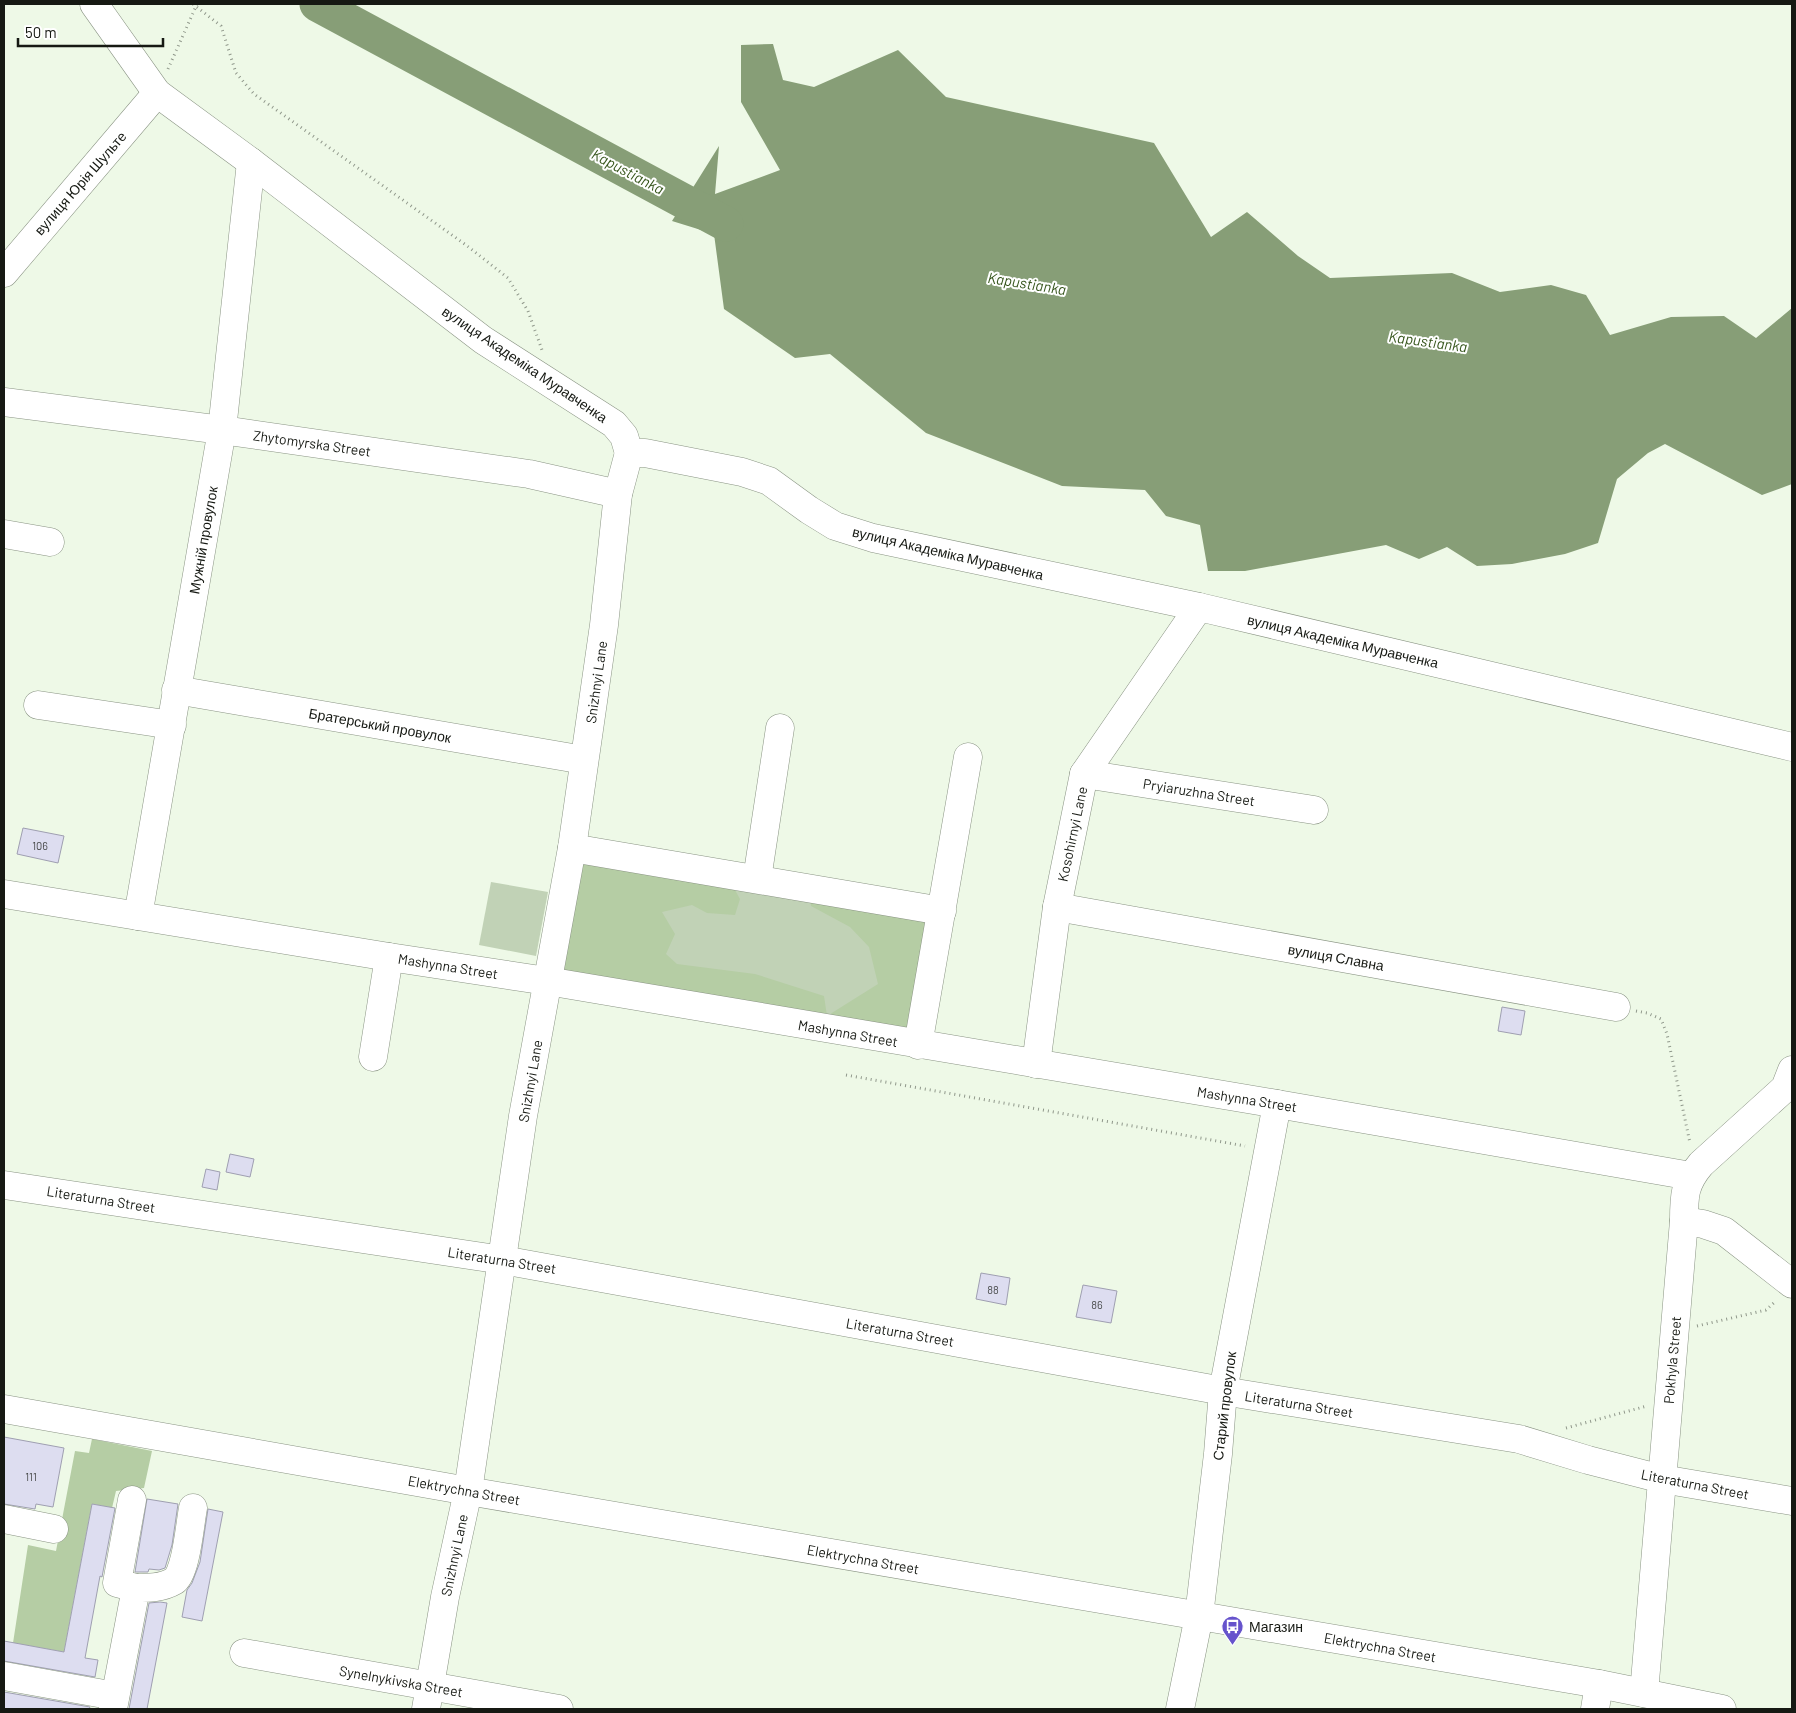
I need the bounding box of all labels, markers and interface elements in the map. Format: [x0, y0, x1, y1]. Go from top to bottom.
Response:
scale bar [18, 15, 162, 47]
text: 50 m [25, 23, 57, 41]
street label: вулиця Юрія Шульте [30, 128, 130, 238]
water label: Kapustianka [589, 144, 667, 198]
water label: Kapustianka [986, 268, 1068, 298]
street label: вулиця Академіка Муравченка [439, 302, 611, 426]
water label: Kapustianka [1388, 327, 1469, 355]
street label: Zhytomyrska Street [252, 426, 372, 460]
street label: Мужній провулок [185, 484, 221, 595]
street label: вулиця Академіка Муравченка [851, 523, 1045, 583]
street label: вулиця Академіка Муравченка [1246, 611, 1440, 671]
street label: Snizhnyi Lane [582, 640, 610, 724]
street label: Братерський провулок [307, 704, 453, 746]
street label: Pryiaruzhna Street [1142, 775, 1256, 809]
street label: Kosohirnyi Lane [1054, 785, 1090, 883]
house number: 106 [32, 839, 48, 852]
street label: вулиця Славна [1287, 940, 1386, 974]
street label: Mashynna Street [397, 950, 499, 982]
street label: Mashynna Street [797, 1016, 899, 1050]
street label: Snizhnyi Lane [514, 1038, 546, 1124]
street label: Mashynna Street [1196, 1083, 1298, 1115]
street label: Literaturna Street [46, 1182, 156, 1216]
street label: Literaturna Street [447, 1243, 557, 1277]
house number: 88 [987, 1283, 999, 1296]
house number: 86 [1091, 1298, 1103, 1311]
street label: Literaturna Street [845, 1314, 955, 1350]
street label: Pokhyla Street [1660, 1315, 1684, 1405]
street label: Старий провулок [1209, 1350, 1239, 1461]
street label: Literaturna Street [1244, 1387, 1354, 1421]
street label: Literaturna Street [1640, 1465, 1750, 1503]
house number: 111 [25, 1470, 37, 1483]
street label: Elektrychna Street [407, 1472, 521, 1508]
street label: Snizhnyi Lane [437, 1512, 471, 1598]
street label: Elektrychna Street [806, 1541, 920, 1577]
bus stop icon: Магазин [1221, 1614, 1245, 1645]
place label: Магазин [1249, 1618, 1303, 1635]
street label: Elektrychna Street [1323, 1629, 1437, 1665]
street label: Synelnykivska Street [338, 1662, 464, 1700]

